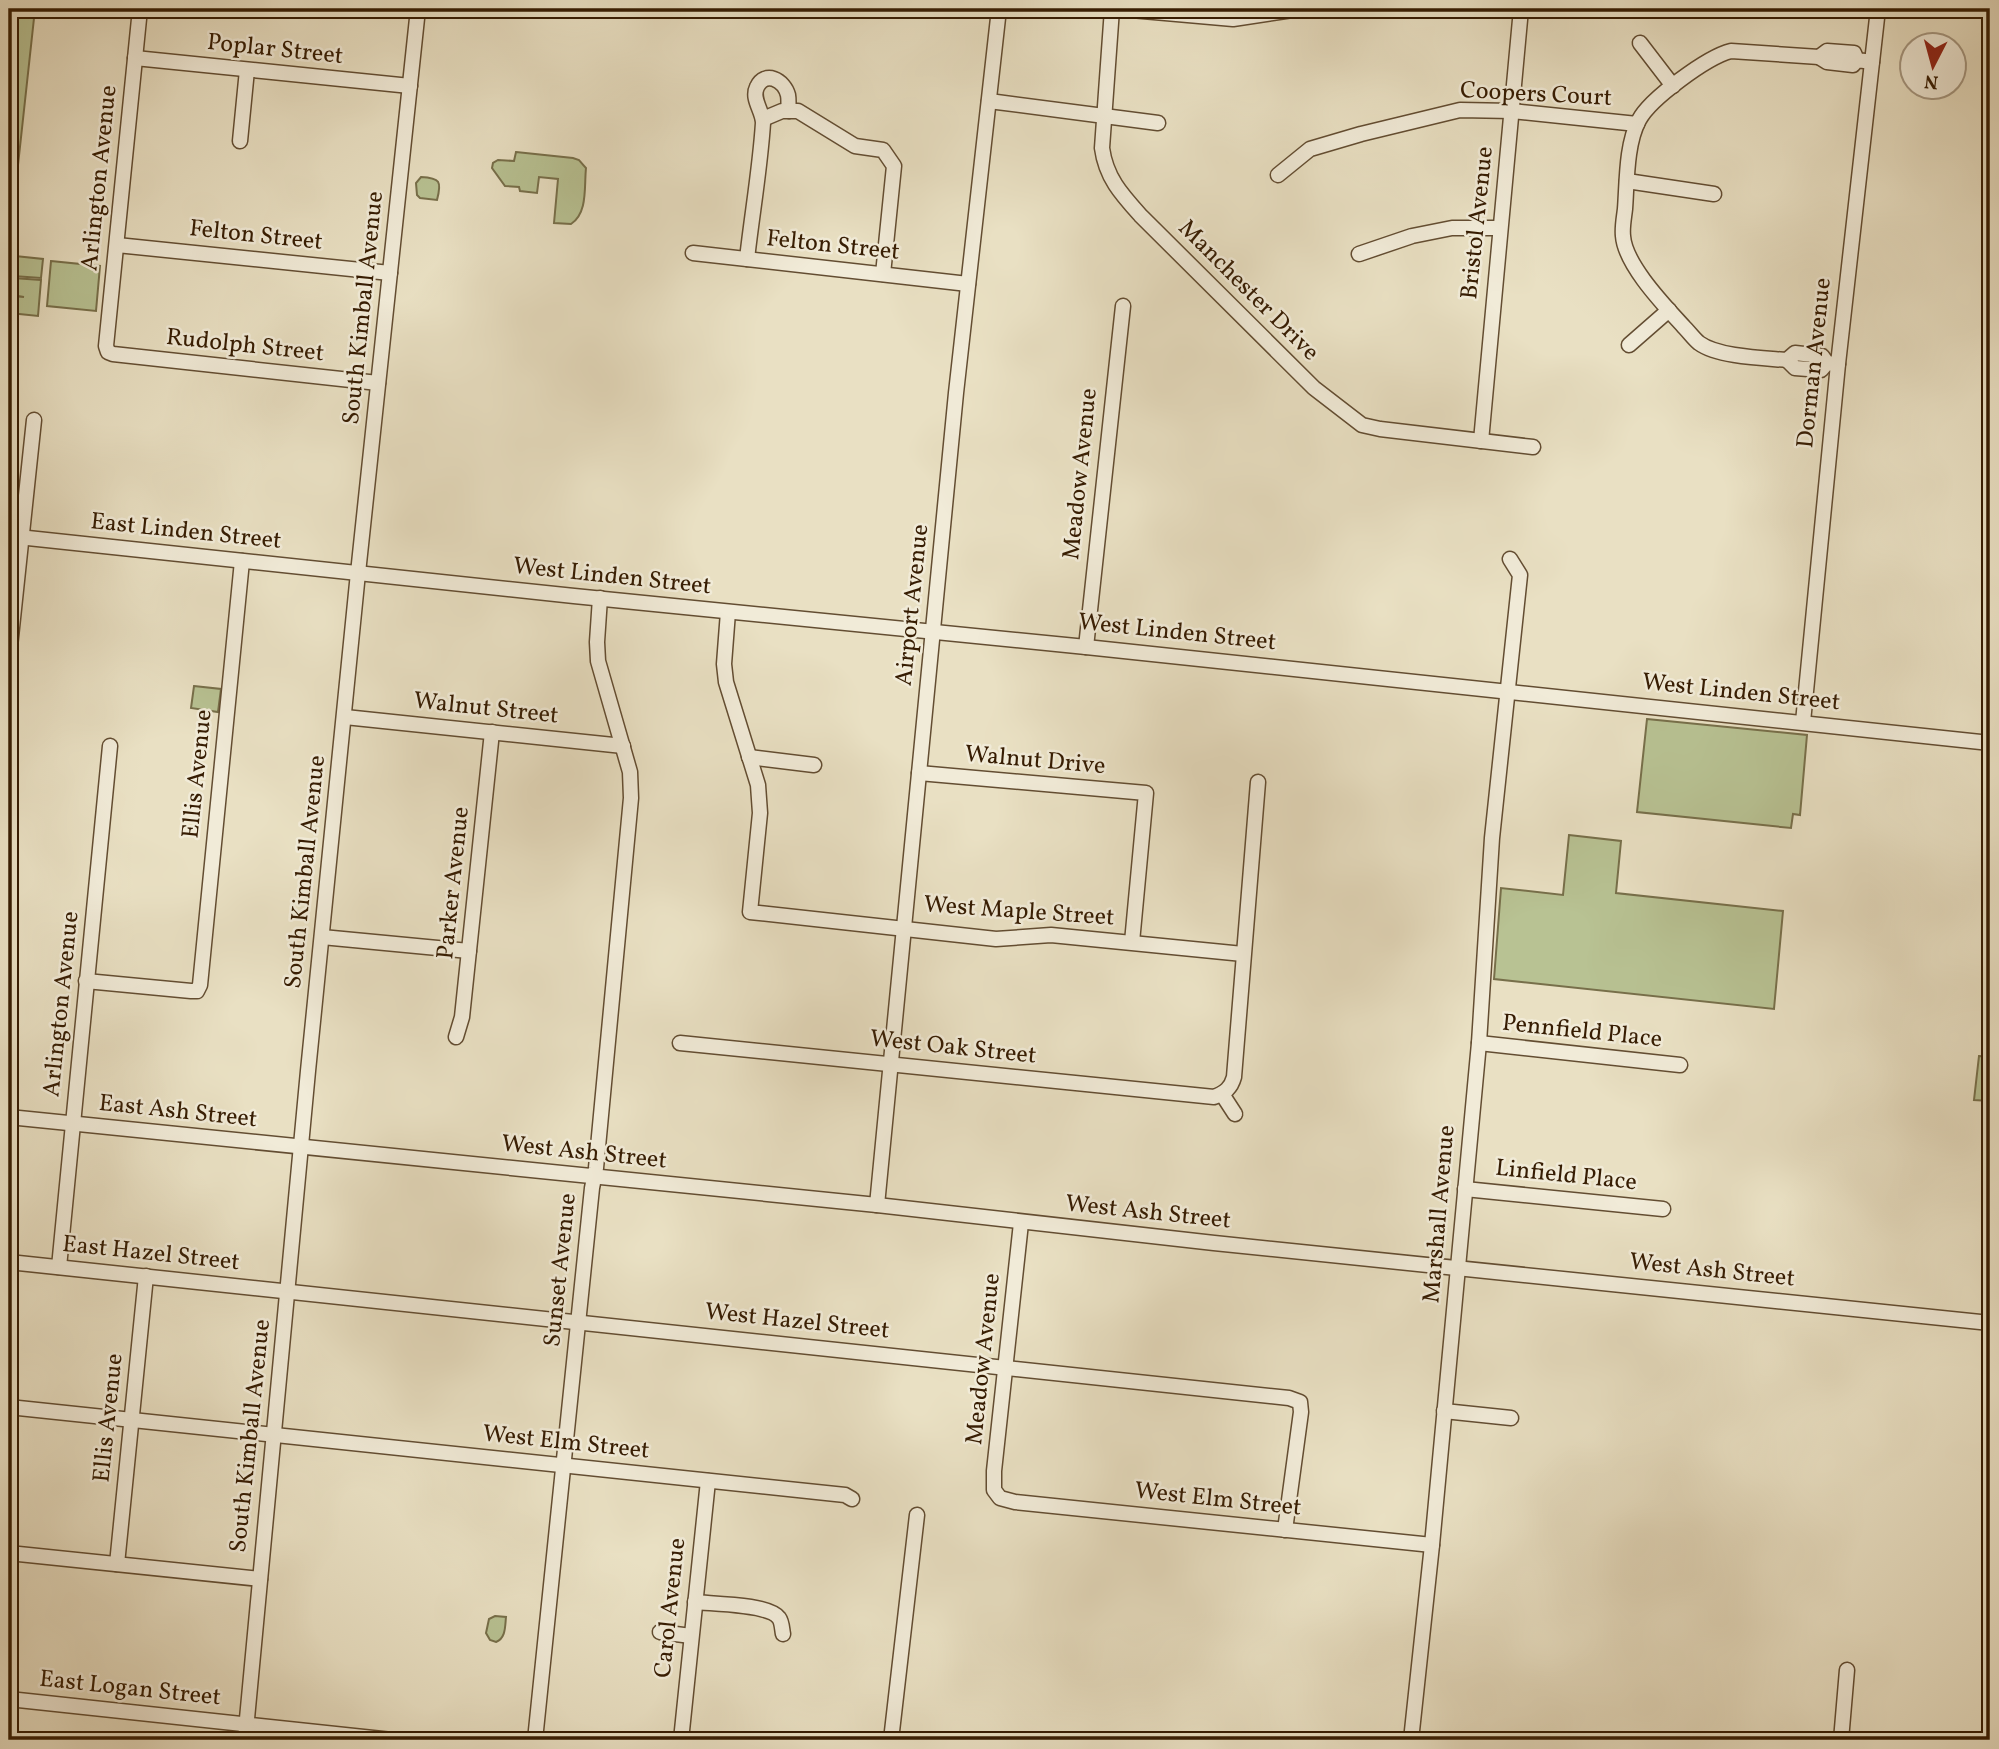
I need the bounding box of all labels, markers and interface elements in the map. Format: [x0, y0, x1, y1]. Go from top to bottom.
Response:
street label: Poplar Street [205, 26, 345, 74]
north arrow [1898, 32, 1968, 102]
text: N [1923, 67, 1940, 95]
street label: Coopers Court [1459, 74, 1613, 116]
street label: Arlington Avenue [73, 83, 127, 273]
street label: Bristol Avenue [1453, 145, 1503, 301]
street label: South Kimball Avenue [335, 190, 393, 426]
street label: Felton Street [188, 212, 324, 260]
street label: Manchester Drive [1170, 213, 1326, 369]
street label: Felton Street [765, 222, 901, 270]
street label: Dorman Avenue [1789, 276, 1841, 450]
street label: Rudolph Street [164, 321, 326, 371]
street label: Meadow Avenue [1055, 386, 1107, 562]
street label: East Linden Street [89, 505, 283, 559]
street label: Airport Avenue [888, 522, 938, 688]
street label: West Linden Street [511, 550, 713, 604]
street label: West Linden Street [1076, 606, 1278, 660]
street label: West Linden Street [1640, 666, 1842, 720]
street label: Walnut Street [412, 684, 560, 734]
street label: Ellis Avenue [174, 708, 222, 840]
street label: Walnut Drive [963, 738, 1107, 784]
street label: South Kimball Avenue [277, 754, 335, 990]
street label: Parker Avenue [429, 805, 479, 961]
street label: West Maple Street [923, 888, 1115, 936]
street label: Arlington Avenue [35, 909, 89, 1099]
street label: Pennfield Place [1500, 1007, 1664, 1057]
street label: West Oak Street [868, 1022, 1038, 1074]
street label: East Ash Street [97, 1087, 259, 1137]
street label: Marshall Avenue [1415, 1124, 1465, 1304]
street label: West Ash Street [500, 1127, 668, 1179]
street label: Linfield Place [1494, 1152, 1638, 1200]
street label: West Ash Street [1064, 1187, 1232, 1239]
street label: Sunset Avenue [536, 1191, 586, 1349]
street label: East Hazel Street [61, 1228, 241, 1280]
street label: West Ash Street [1628, 1245, 1796, 1297]
street label: Meadow Avenue [958, 1271, 1010, 1447]
street label: West Hazel Street [703, 1295, 891, 1349]
street label: South Kimball Avenue [222, 1318, 280, 1554]
street label: Ellis Avenue [85, 1352, 133, 1484]
street label: West Elm Street [481, 1417, 651, 1469]
street label: West Elm Street [1133, 1474, 1303, 1526]
street label: Carol Avenue [647, 1536, 695, 1680]
street label: East Logan Street [38, 1663, 222, 1715]

